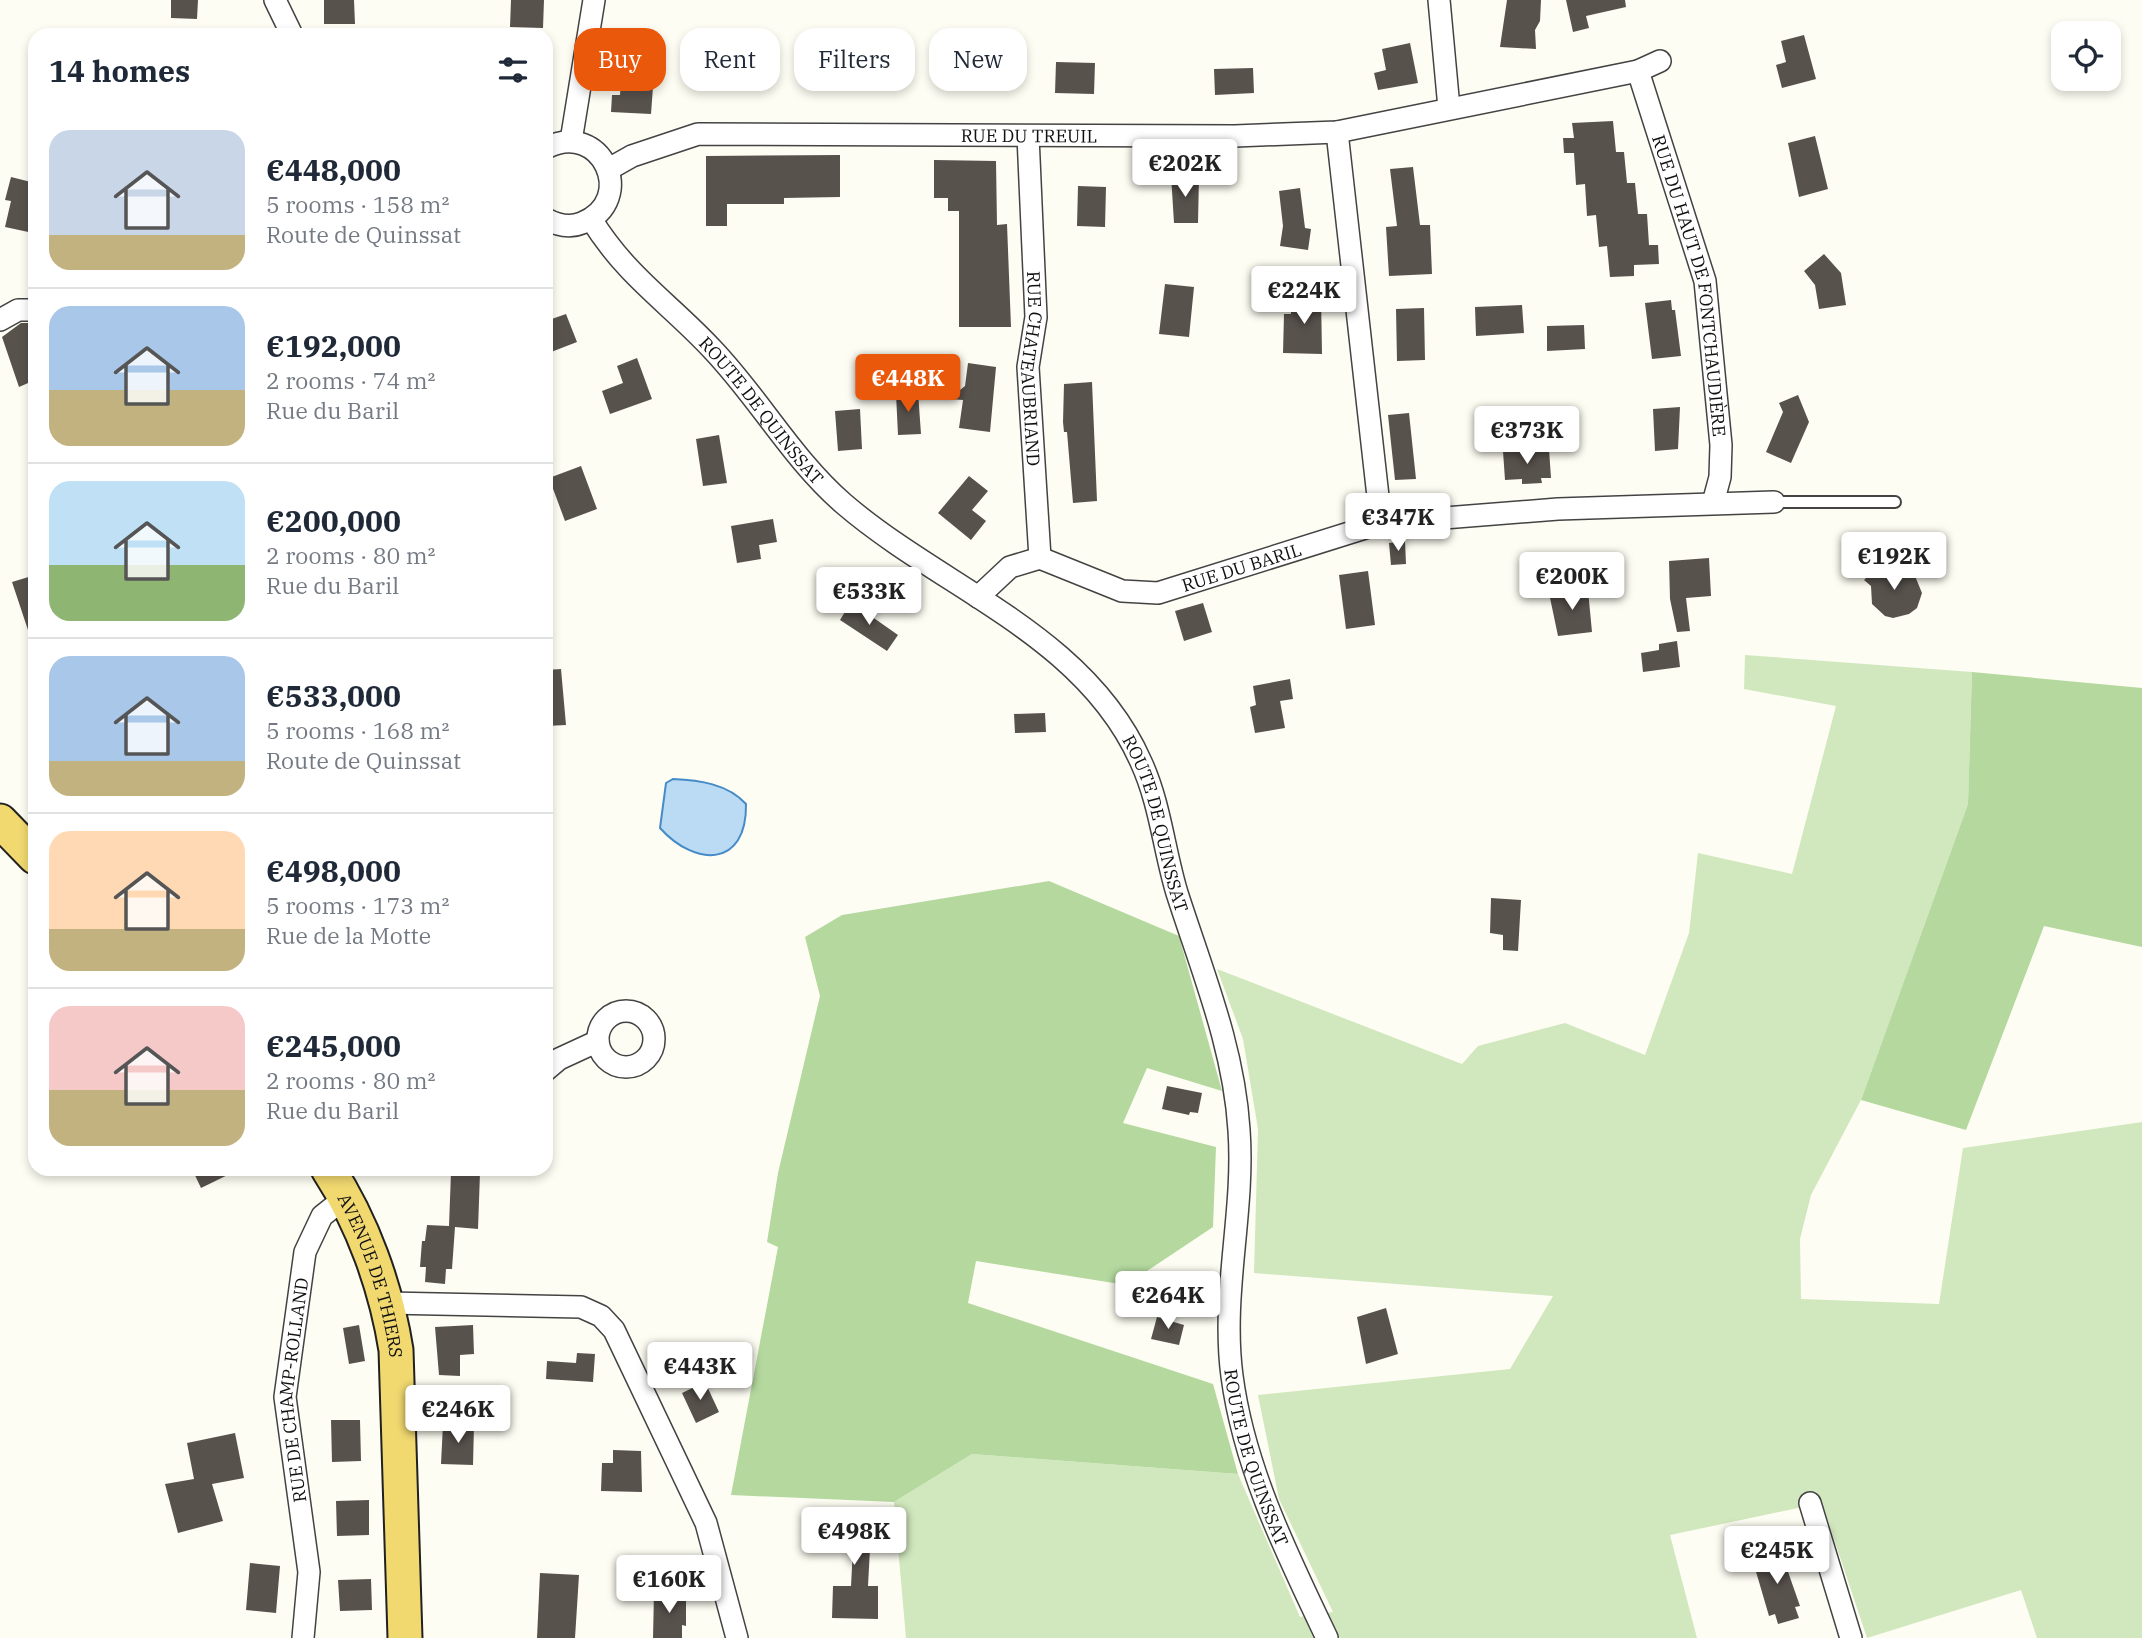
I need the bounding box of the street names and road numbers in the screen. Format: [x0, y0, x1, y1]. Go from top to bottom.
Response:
street label: RUE DU TREUIL [961, 123, 1097, 147]
street label: RUE DU HAUT DE FONTCHAUDIÈRE [1648, 132, 1732, 438]
street label: RUE CHATEAUBRIAND [1016, 270, 1048, 467]
street label: ROUTE DE QUINSSAT [694, 331, 829, 489]
street label: RUE DU BARIL [1179, 537, 1304, 596]
street label: ROUTE DE QUINSSAT [1118, 731, 1194, 915]
street label: AVENUE DE THIERS [333, 1189, 408, 1358]
street label: RUE DE CHAMP-ROLLAND [273, 1276, 313, 1504]
street label: ROUTE DE QUINSSAT [1220, 1367, 1294, 1550]

